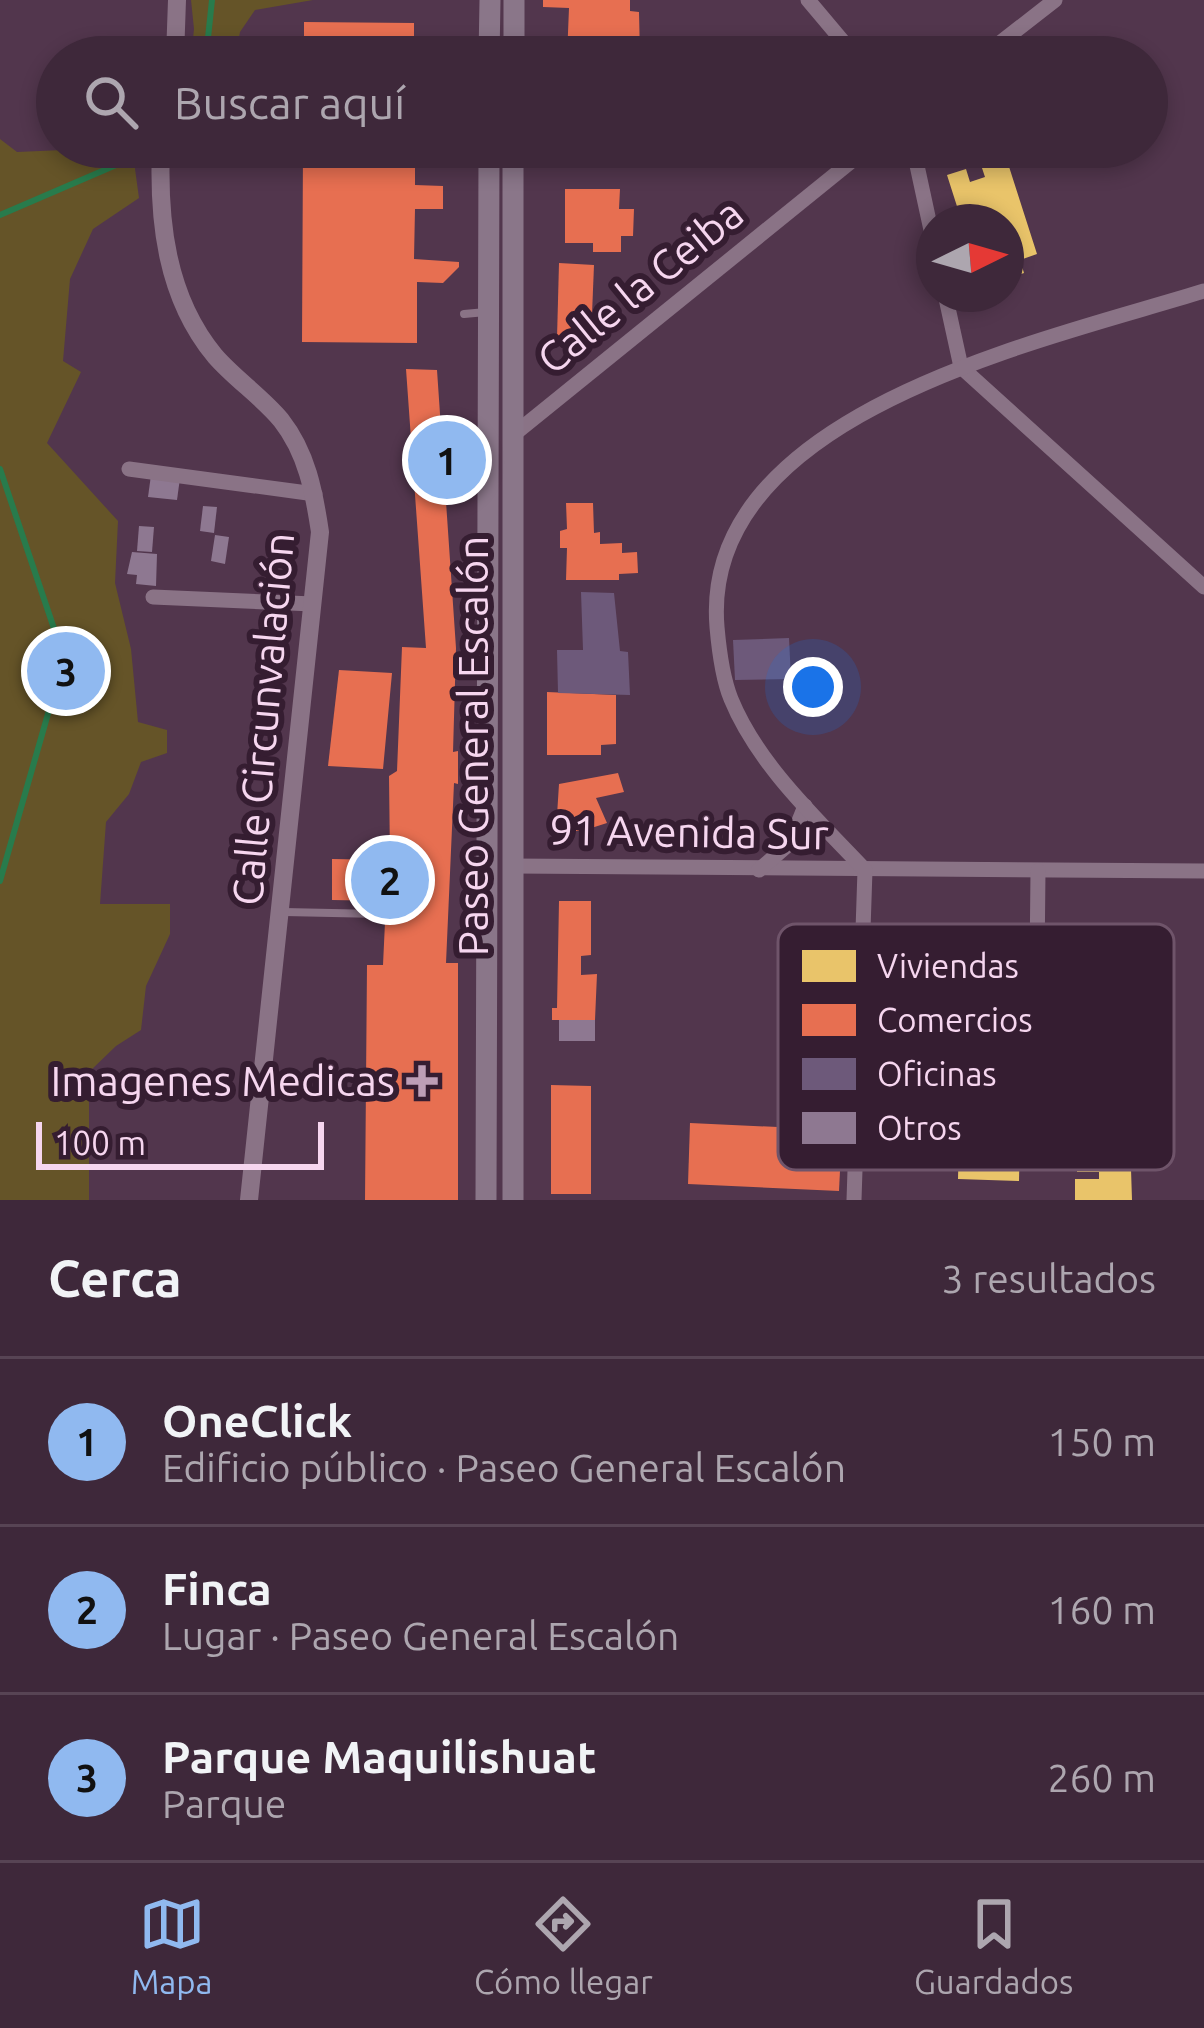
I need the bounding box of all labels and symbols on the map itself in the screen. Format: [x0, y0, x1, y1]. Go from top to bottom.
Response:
street label: Calle la Ceiba [528, 189, 752, 382]
north arrow [916, 204, 1024, 312]
pin: 1 [408, 415, 486, 505]
street label: Calle Circunvalación [223, 530, 302, 908]
street label: Paseo General Escalón [449, 536, 496, 956]
pin: 3 [27, 626, 105, 716]
your location [783, 657, 843, 717]
street label: 91 Avenida Sur [549, 806, 829, 857]
pin: 2 [351, 835, 429, 925]
legend [778, 924, 1174, 1170]
text: Viviendas [877, 947, 1019, 984]
text: Comercios [877, 1001, 1033, 1038]
text: Oficinas [877, 1055, 997, 1092]
place label: Imagenes Medicas [50, 1057, 395, 1104]
marker: Imagenes Medicas [406, 1065, 438, 1097]
text: Otros [877, 1109, 962, 1146]
scale bar [36, 1116, 324, 1169]

